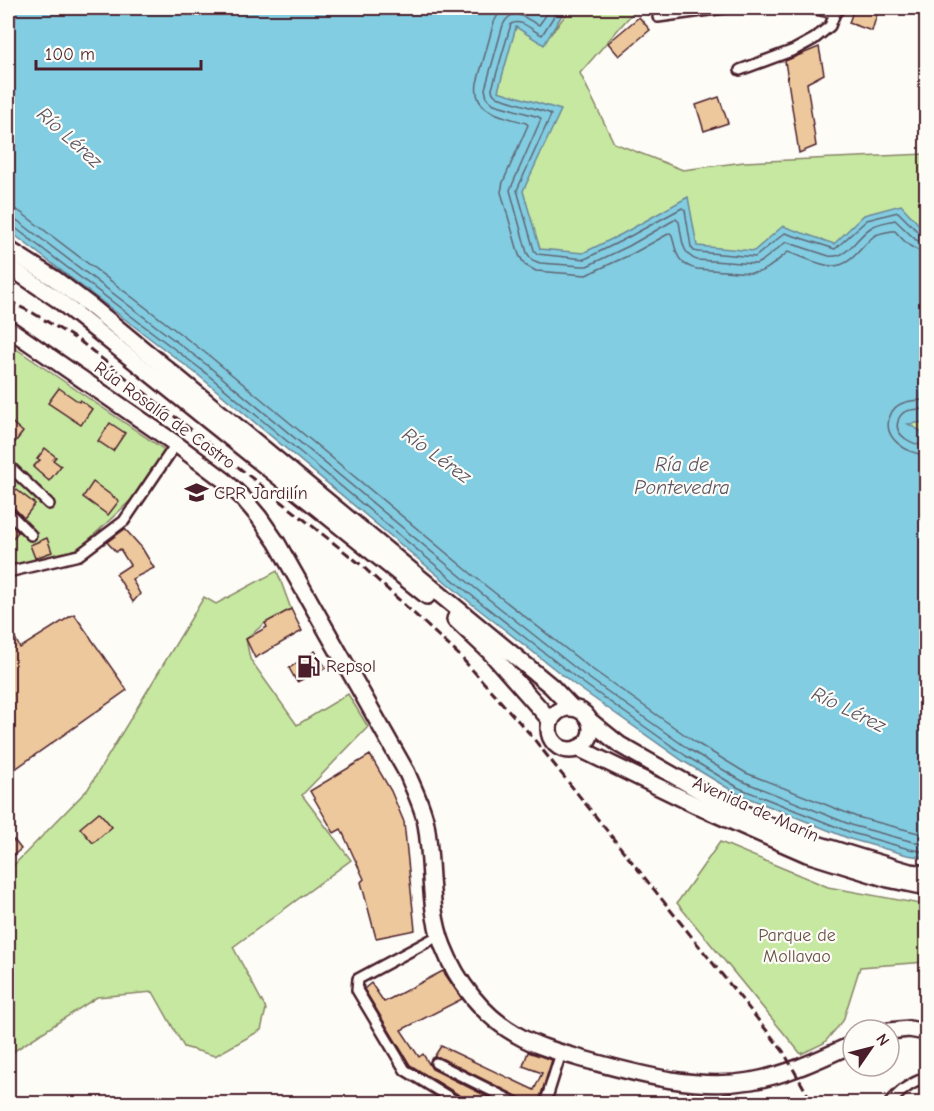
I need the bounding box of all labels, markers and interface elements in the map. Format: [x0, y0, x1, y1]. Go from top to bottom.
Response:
scale bar [36, 33, 201, 71]
text: 100 m [45, 44, 95, 65]
water label: Río Lérez [32, 102, 107, 173]
street label: Rúa Rosalía de Castro [90, 357, 239, 474]
water label: Río Lérez [398, 423, 476, 488]
water label: Ría de Pontevedra [634, 453, 730, 499]
school or university icon: CPR Jardilín [183, 480, 209, 506]
place label: CPR Jardilín [214, 483, 308, 504]
fuel station icon: Repsol [295, 653, 321, 679]
place label: Repsol [326, 656, 376, 677]
water label: Río Lérez [808, 682, 890, 737]
street label: Avenida de Marín [690, 772, 822, 847]
park label: Parque de Mollavao [758, 925, 836, 967]
north arrow [841, 1018, 901, 1078]
text: N [872, 1031, 893, 1049]

